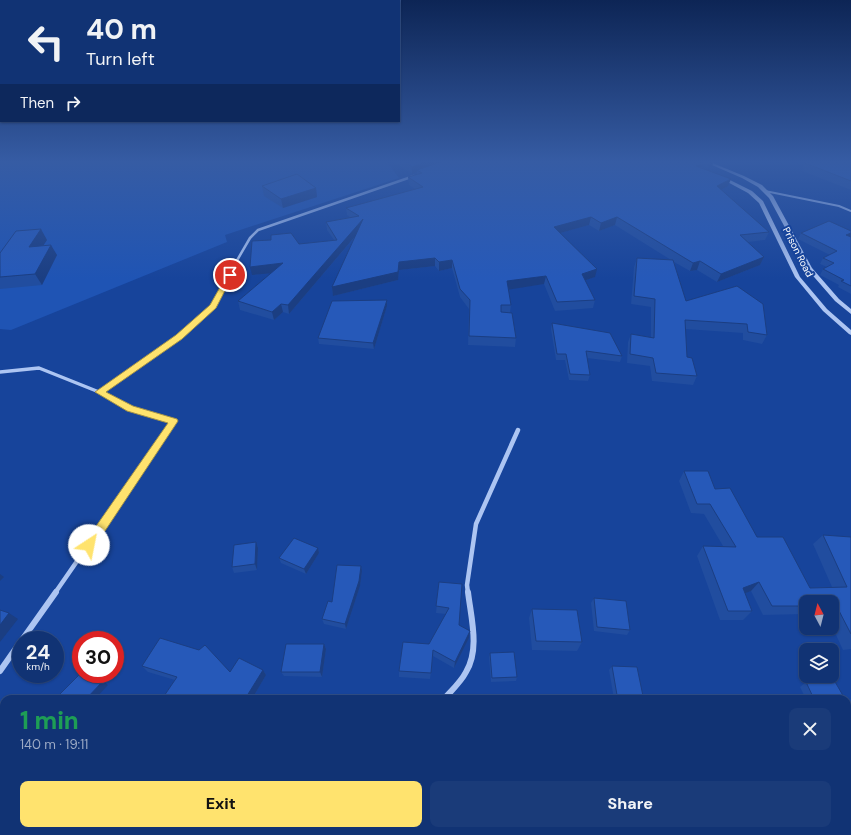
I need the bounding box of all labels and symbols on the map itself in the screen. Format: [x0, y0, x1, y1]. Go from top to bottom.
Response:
street label: Prison Road [780, 225, 816, 279]
pin [213, 258, 247, 292]
position arrow [68, 524, 110, 566]
north arrow [799, 595, 839, 635]
speed limit sign: 30 [72, 631, 124, 683]

